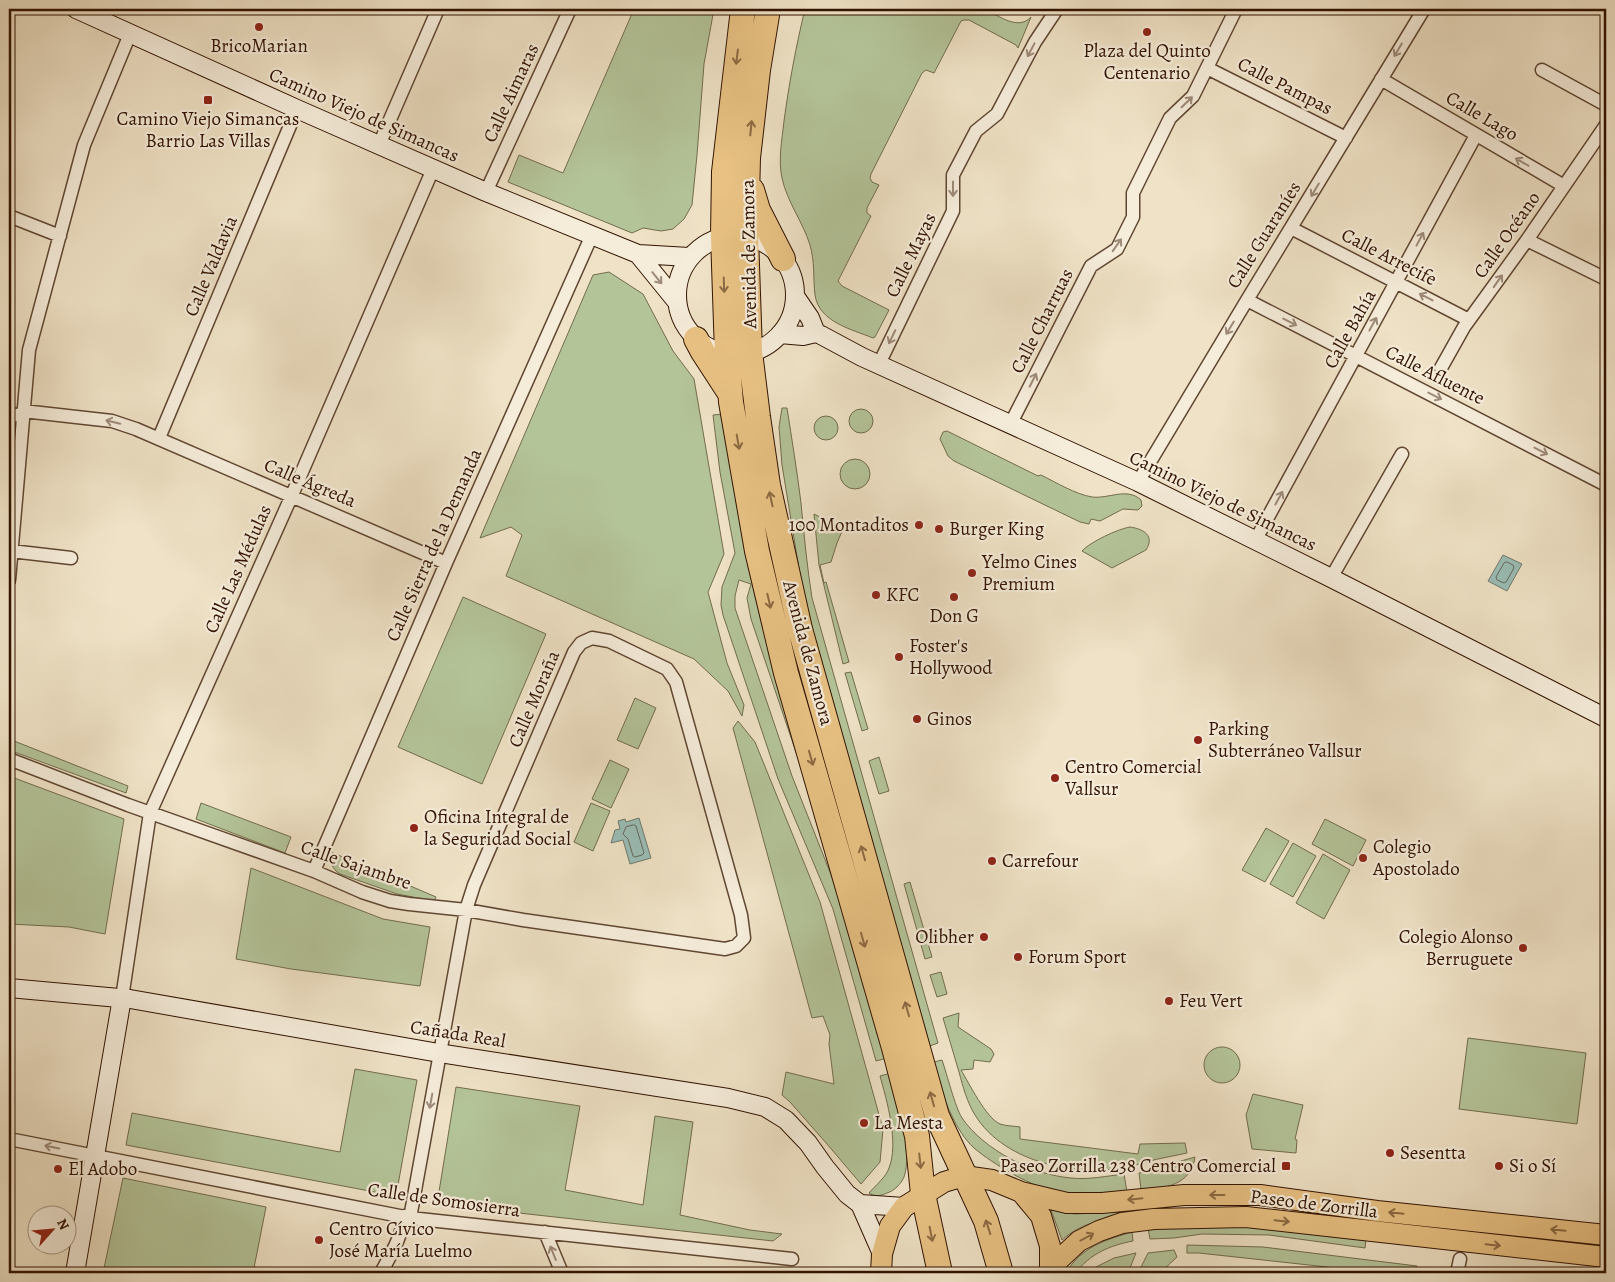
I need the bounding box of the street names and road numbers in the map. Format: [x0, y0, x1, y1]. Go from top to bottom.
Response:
street label: Calle Aimaras [477, 39, 545, 147]
street label: Calle Pampas [1233, 51, 1337, 121]
street label: Camino Viejo de Simancas [265, 61, 463, 169]
street label: Calle Lago [1441, 85, 1523, 147]
street label: Calle Guaraníes [1221, 177, 1307, 293]
street label: Avenida de Zamora [735, 179, 763, 330]
street label: Calle Océano [1468, 186, 1546, 284]
street label: Calle Mayas [879, 208, 943, 302]
street label: Calle Valdavia [178, 211, 244, 320]
street label: Calle Arrecife [1337, 222, 1441, 292]
street label: Calle Charruas [1004, 264, 1080, 378]
street label: Calle Bahía [1318, 285, 1382, 373]
street label: Calle Afluente [1381, 339, 1489, 411]
street label: Calle Sierra de la Demanda [380, 444, 488, 646]
street label: Camino Viejo de Simancas [1125, 444, 1321, 558]
street label: Calle Ágreda [260, 452, 360, 514]
street label: Calle Las Médulas [198, 501, 278, 637]
street label: Avenida de Zamora [776, 577, 840, 729]
street label: Calle Moraña [502, 646, 566, 751]
street label: Calle Sajambre [297, 834, 415, 896]
street label: Cañada Real [408, 1014, 508, 1054]
street label: Calle de Somosierra [366, 1176, 522, 1224]
street label: Paseo de Zorrilla [1249, 1183, 1380, 1225]

